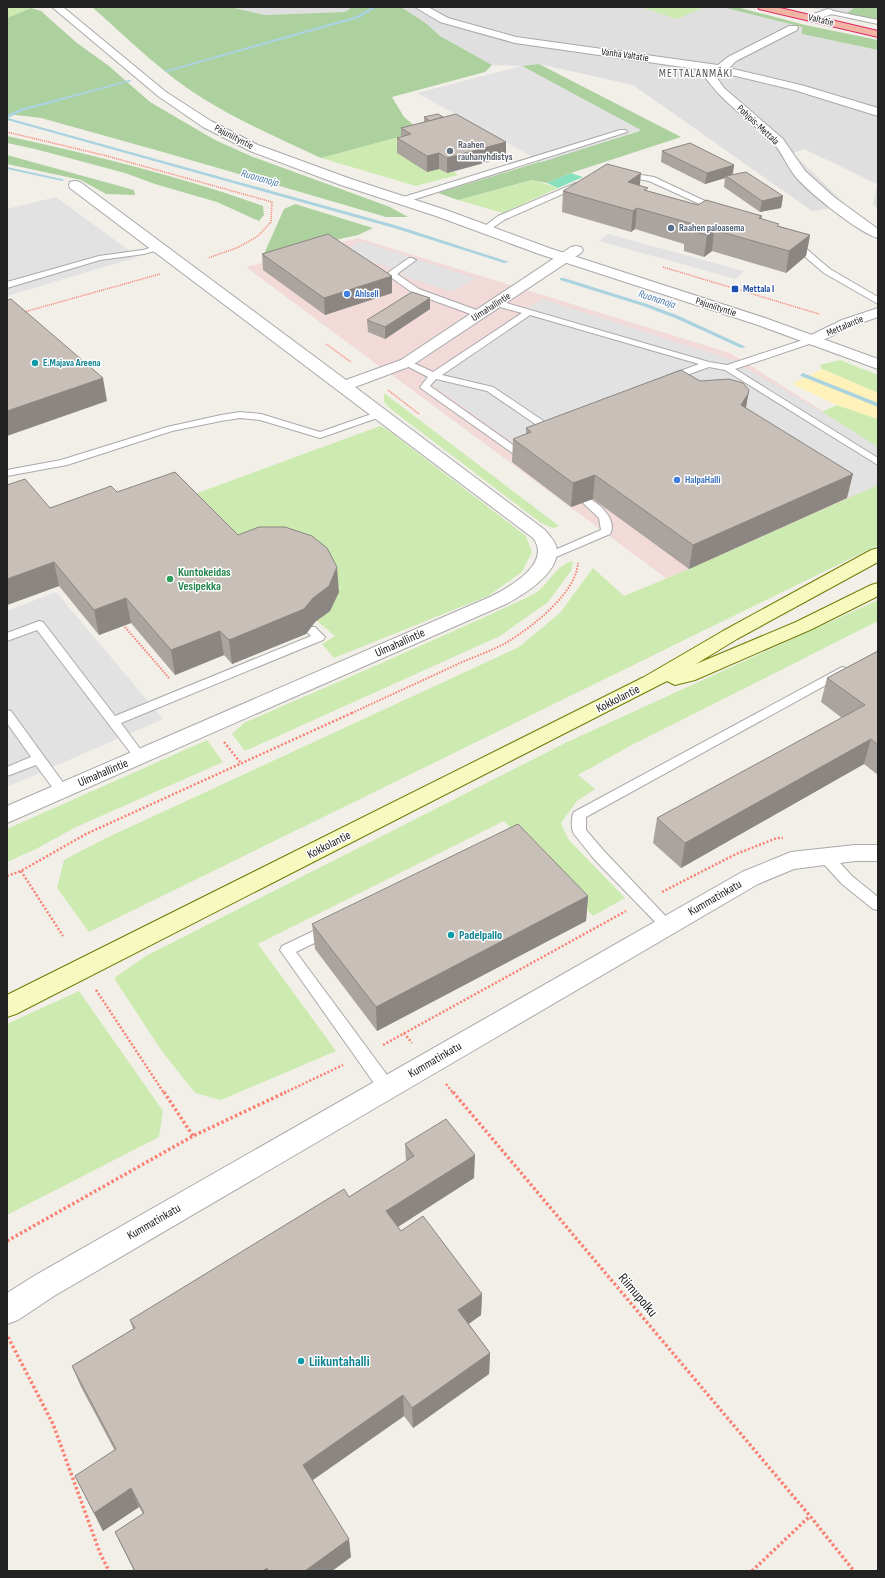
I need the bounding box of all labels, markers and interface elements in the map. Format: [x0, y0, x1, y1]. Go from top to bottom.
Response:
street label: Valtatie [807, 11, 835, 29]
street label: Vanha Valtatie [601, 46, 649, 64]
district label: METTALANMÄKI [659, 66, 733, 81]
street label: Pohjois-Mettala [734, 102, 782, 148]
street label: Pajuniityntie [213, 122, 255, 152]
place label: Raahen rauhanyhdistys [458, 139, 513, 163]
marker: Raahen rauhanyhdistys [445, 146, 455, 156]
water label: Ruonanoja [240, 166, 281, 190]
place label: Raahen paloasema [679, 222, 744, 234]
marker: Raahen paloasema [666, 223, 676, 233]
place label: Mettala I [743, 283, 774, 295]
marker: Mettala I [730, 284, 740, 294]
water label: Ruonanoja [637, 287, 678, 311]
place label: Ahlsell [354, 288, 379, 300]
marker: Ahlsell [342, 289, 352, 299]
street label: Uimahallintie [469, 290, 513, 324]
street label: Pajuniityntie [694, 295, 738, 319]
street label: Mettalantie [825, 313, 865, 339]
place label: E.Majava Areena [43, 357, 101, 369]
marker: E.Majava Areena [30, 358, 40, 368]
place label: HalpaHalli [685, 474, 721, 486]
marker: HalpaHalli [672, 475, 682, 485]
place label: Kuntokeidas Vesipekka [178, 565, 231, 594]
marker: Kuntokeidas Vesipekka [165, 574, 175, 584]
street label: Uimahallintie [373, 625, 427, 661]
street label: Kokkolantie [594, 682, 642, 716]
street label: Uimahallintie [76, 756, 131, 790]
street label: Kokkolantie [305, 828, 353, 862]
street label: Kummatinkatu [686, 877, 744, 919]
place label: Padelpallo [459, 928, 502, 943]
marker: Padelpallo [446, 930, 456, 940]
street label: Kummatinkatu [406, 1039, 464, 1081]
street label: Kummatinkatu [125, 1201, 183, 1243]
street label: Riimupolku [615, 1270, 661, 1320]
place label: Liikuntahalli [309, 1353, 370, 1370]
marker: Liikuntahalli [296, 1356, 306, 1366]

